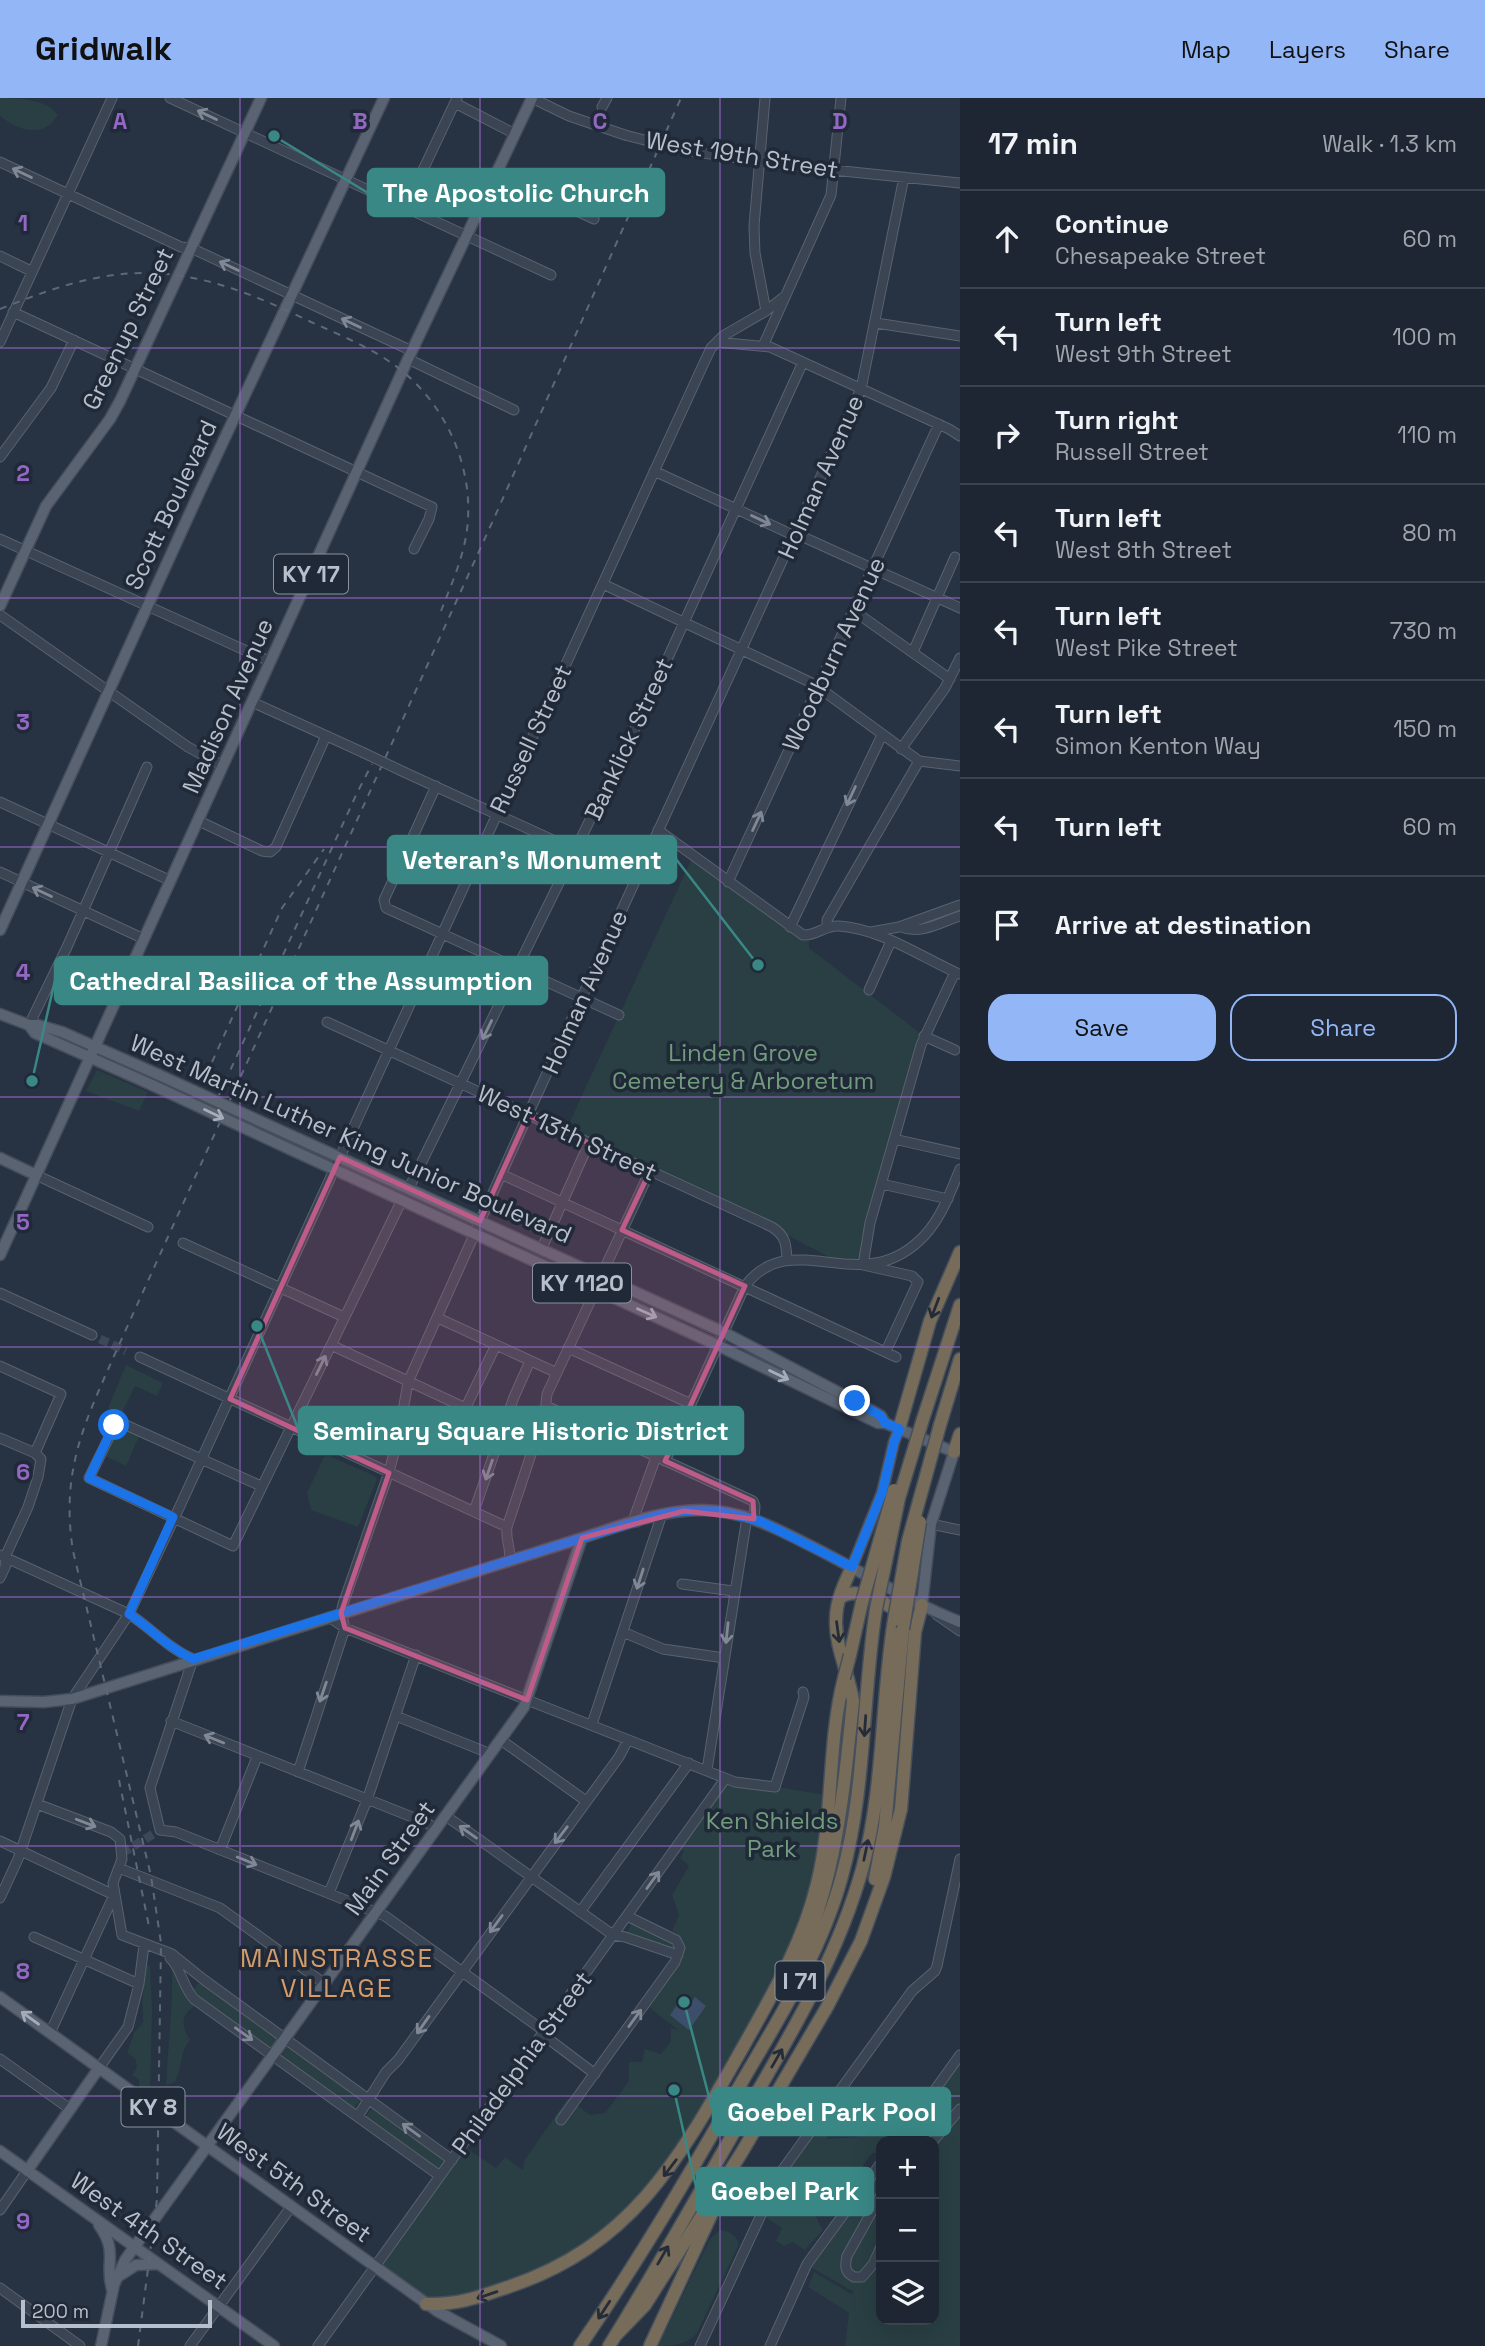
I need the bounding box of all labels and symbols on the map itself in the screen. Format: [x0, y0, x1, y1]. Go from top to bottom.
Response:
text: A [113, 106, 128, 136]
text: B [352, 106, 368, 136]
text: C [593, 106, 607, 136]
text: D [832, 106, 848, 136]
one-way arrow [197, 108, 218, 122]
street label: West 19th Street [644, 124, 841, 185]
one-way arrow [12, 166, 33, 179]
callout: The Apostolic Church [368, 169, 664, 216]
text: The Apostolic Church [382, 176, 650, 210]
text: 1 [18, 208, 28, 238]
street label: Greenup Street [75, 242, 180, 415]
one-way arrow [219, 259, 241, 272]
one-way arrow [341, 316, 362, 329]
street label: Holman Avenue [771, 390, 871, 564]
street label: Scott Boulevard [118, 415, 224, 595]
text: 2 [16, 458, 30, 488]
one-way arrow [750, 514, 771, 527]
street label: Woodburn Avenue [775, 552, 892, 756]
road number: KY 17 [274, 554, 348, 594]
street label: Madison Avenue [175, 613, 280, 798]
street label: Banklick Street [577, 653, 680, 825]
street label: Russell Street [483, 659, 579, 818]
text: 3 [16, 707, 30, 737]
one-way arrow [844, 785, 858, 806]
one-way arrow [751, 810, 764, 832]
callout: Veteran’s Monument [388, 836, 676, 883]
text: Veteran’s Monument [402, 843, 662, 877]
one-way arrow [32, 884, 53, 898]
street label: Holman Avenue [535, 905, 635, 1079]
text: 4 [16, 957, 31, 987]
callout: Cathedral Basilica of the Assumption [55, 957, 547, 1004]
text: Cathedral Basilica of the Assumption [69, 964, 533, 998]
one-way arrow [479, 1019, 493, 1040]
street label: West Martin Luther King Junior Boulevard [126, 1027, 577, 1250]
park label: Linden Grove Cemetery & Arboretum [612, 1037, 874, 1096]
street label: West 13th Street [473, 1077, 662, 1188]
one-way arrow [203, 1107, 224, 1121]
text: 5 [16, 1207, 30, 1237]
road number: KY 1120 [533, 1264, 631, 1302]
one-way arrow [927, 1296, 940, 1318]
one-way arrow [636, 1307, 658, 1320]
one-way arrow [315, 1355, 328, 1376]
one-way arrow [768, 1368, 789, 1382]
route end [839, 1385, 870, 1416]
callout: Seminary Square Historic District [299, 1407, 743, 1454]
route start [98, 1409, 129, 1440]
text: Seminary Square Historic District [313, 1414, 729, 1448]
text: 6 [16, 1457, 30, 1487]
one-way arrow [482, 1459, 494, 1481]
one-way arrow [633, 1567, 646, 1589]
one-way arrow [831, 1620, 844, 1643]
one-way arrow [721, 1621, 734, 1643]
one-way arrow [316, 1681, 328, 1703]
text: 7 [17, 1707, 30, 1737]
one-way arrow [858, 1714, 871, 1737]
one-way arrow [204, 1731, 225, 1744]
street label: Main Street [337, 1794, 442, 1921]
park label: Ken Shields Park [706, 1805, 838, 1864]
one-way arrow [74, 1817, 96, 1830]
one-way arrow [349, 1820, 362, 1841]
one-way arrow [459, 1825, 478, 1839]
one-way arrow [553, 1825, 568, 1844]
one-way arrow [860, 1839, 874, 1862]
one-way arrow [235, 1855, 257, 1868]
one-way arrow [646, 1871, 660, 1890]
one-way arrow [489, 1914, 503, 1933]
district label: MAINSTRASSE VILLAGE [240, 1941, 434, 2005]
text: 8 [16, 1956, 30, 1986]
road number: I 71 [776, 1962, 824, 2000]
street label: Philadelphia Street [445, 1965, 599, 2161]
one-way arrow [628, 2009, 642, 2028]
one-way arrow [21, 2011, 40, 2025]
one-way arrow [416, 2015, 430, 2034]
one-way arrow [234, 2027, 253, 2041]
one-way arrow [770, 2048, 784, 2068]
road number: KY 8 [122, 2088, 184, 2126]
callout: Goebel Park Pool [713, 2088, 950, 2135]
text: Goebel Park Pool [727, 2095, 937, 2129]
street label: West 5th Street [211, 2116, 378, 2249]
one-way arrow [402, 2122, 421, 2137]
one-way arrow [663, 2158, 678, 2176]
street label: West 4th Street [65, 2165, 234, 2296]
callout: Goebel Park [697, 2168, 873, 2215]
text: Goebel Park [711, 2174, 860, 2208]
text: 9 [16, 2206, 30, 2236]
one-way arrow [656, 2245, 670, 2265]
one-way arrow [476, 2289, 498, 2302]
scale bar [21, 2297, 212, 2329]
one-way arrow [597, 2300, 611, 2320]

